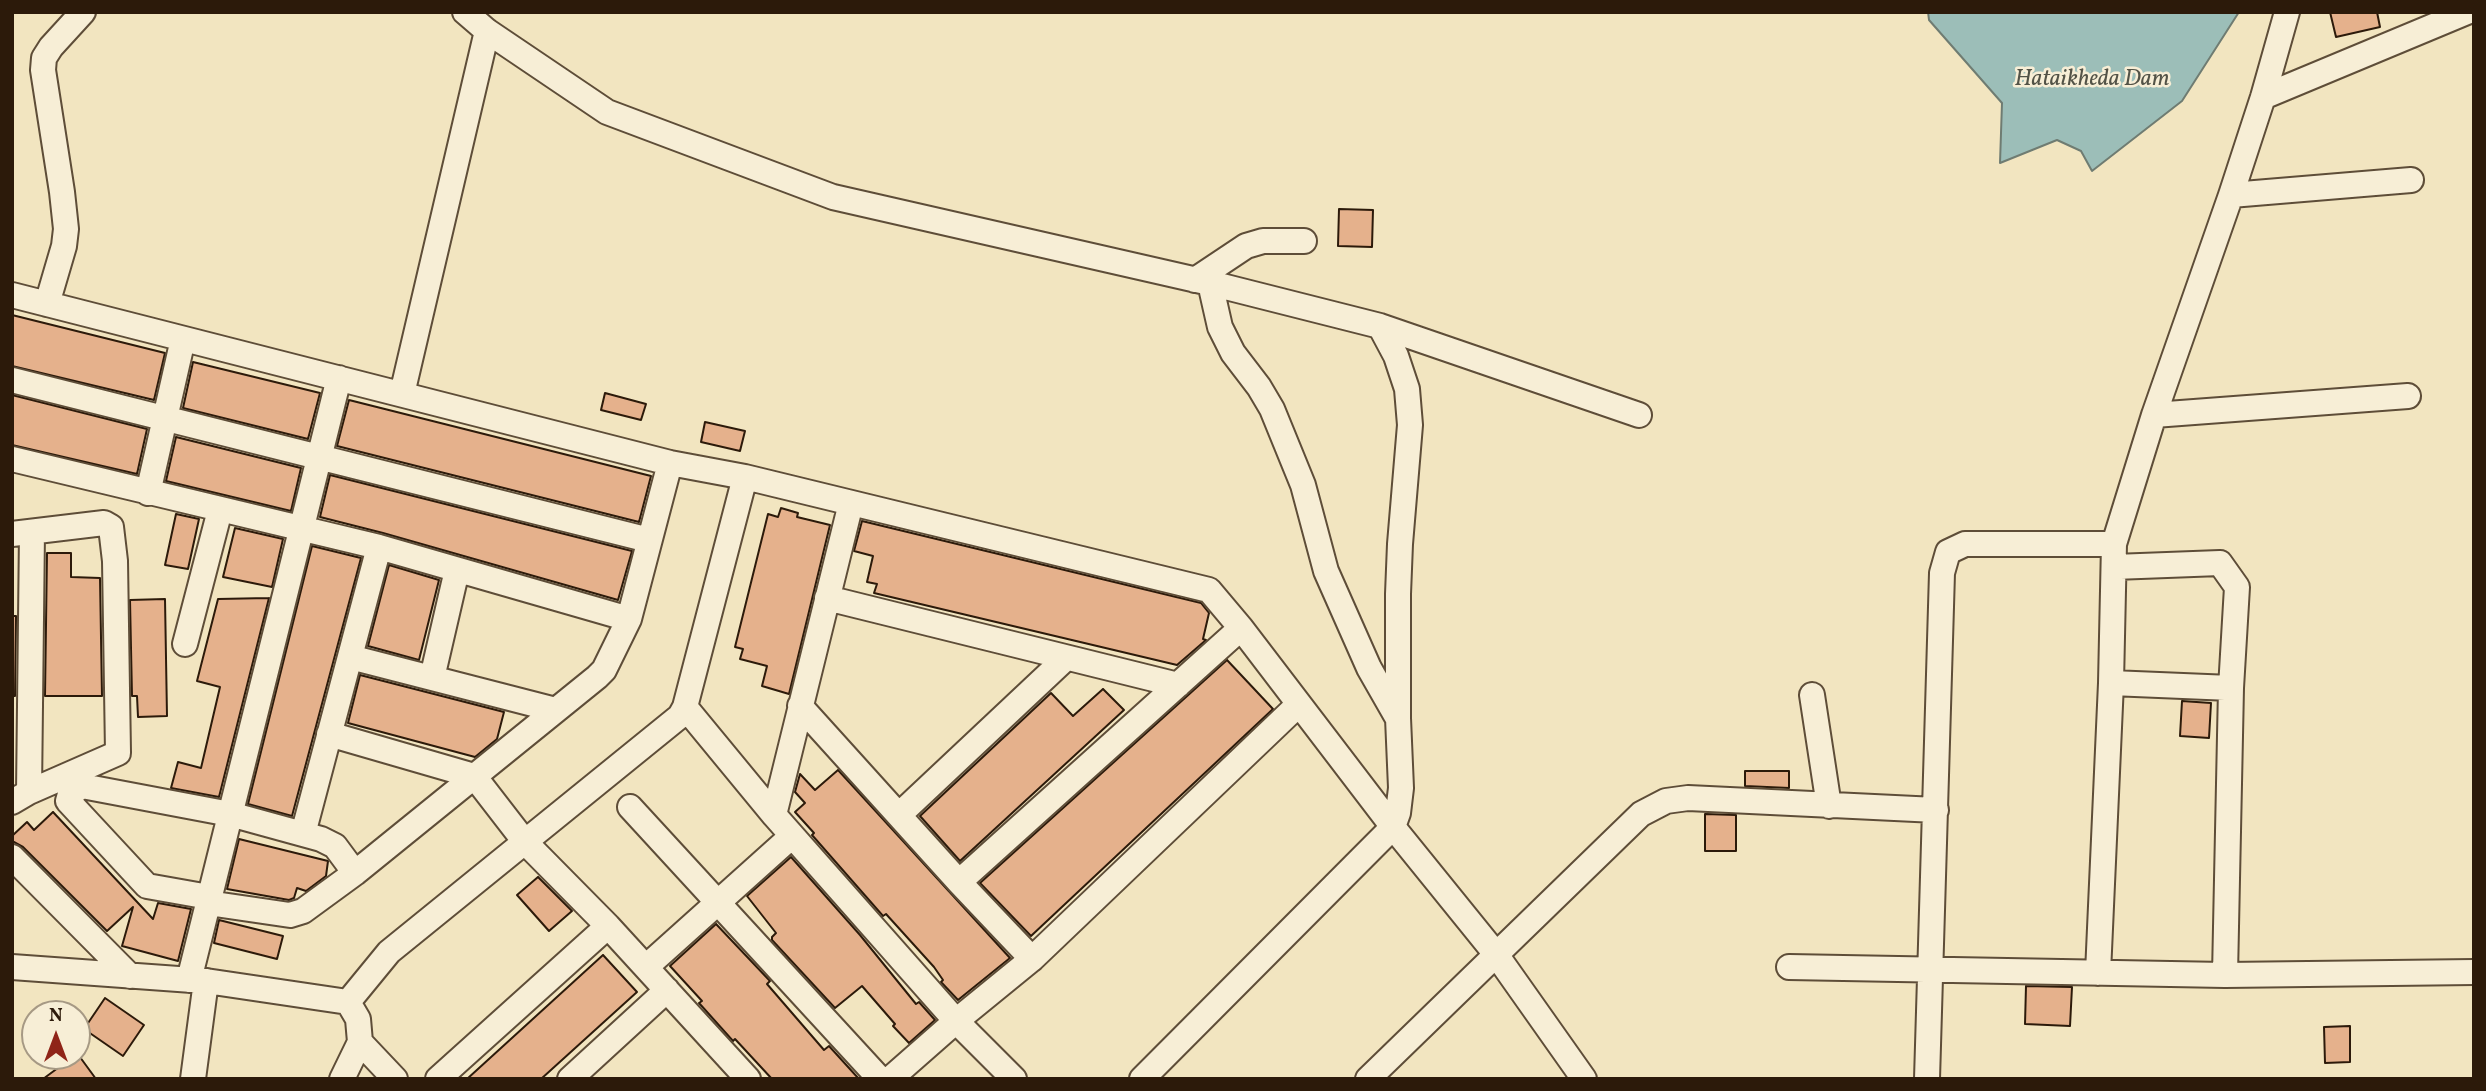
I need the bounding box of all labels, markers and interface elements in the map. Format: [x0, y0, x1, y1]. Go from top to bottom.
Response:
water label: Hataikheda Dam [2015, 67, 2169, 95]
north arrow [21, 1000, 91, 1070]
text: N [49, 1003, 63, 1029]

